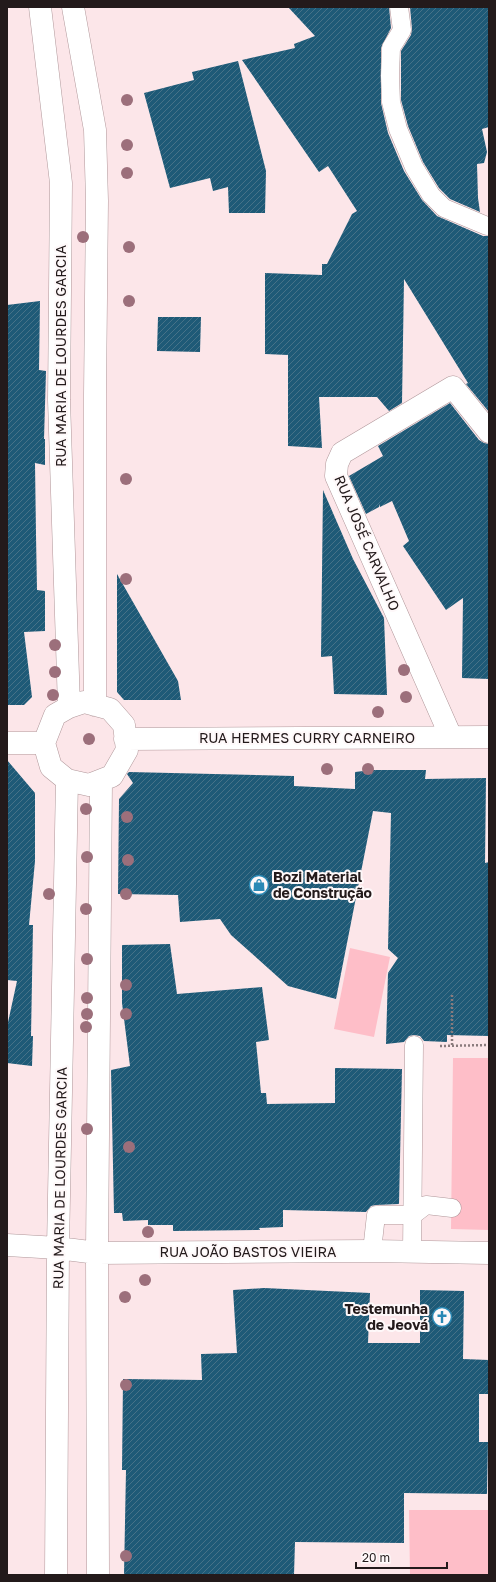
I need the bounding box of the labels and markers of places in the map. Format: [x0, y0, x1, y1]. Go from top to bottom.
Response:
place label: Bozi Material de Construção [273, 868, 372, 901]
shop icon: Bozi Material de Construção [248, 874, 270, 896]
place label: Testemunha de Jeová [344, 1300, 428, 1333]
church icon: Testemunha de Jeová [431, 1306, 453, 1328]

